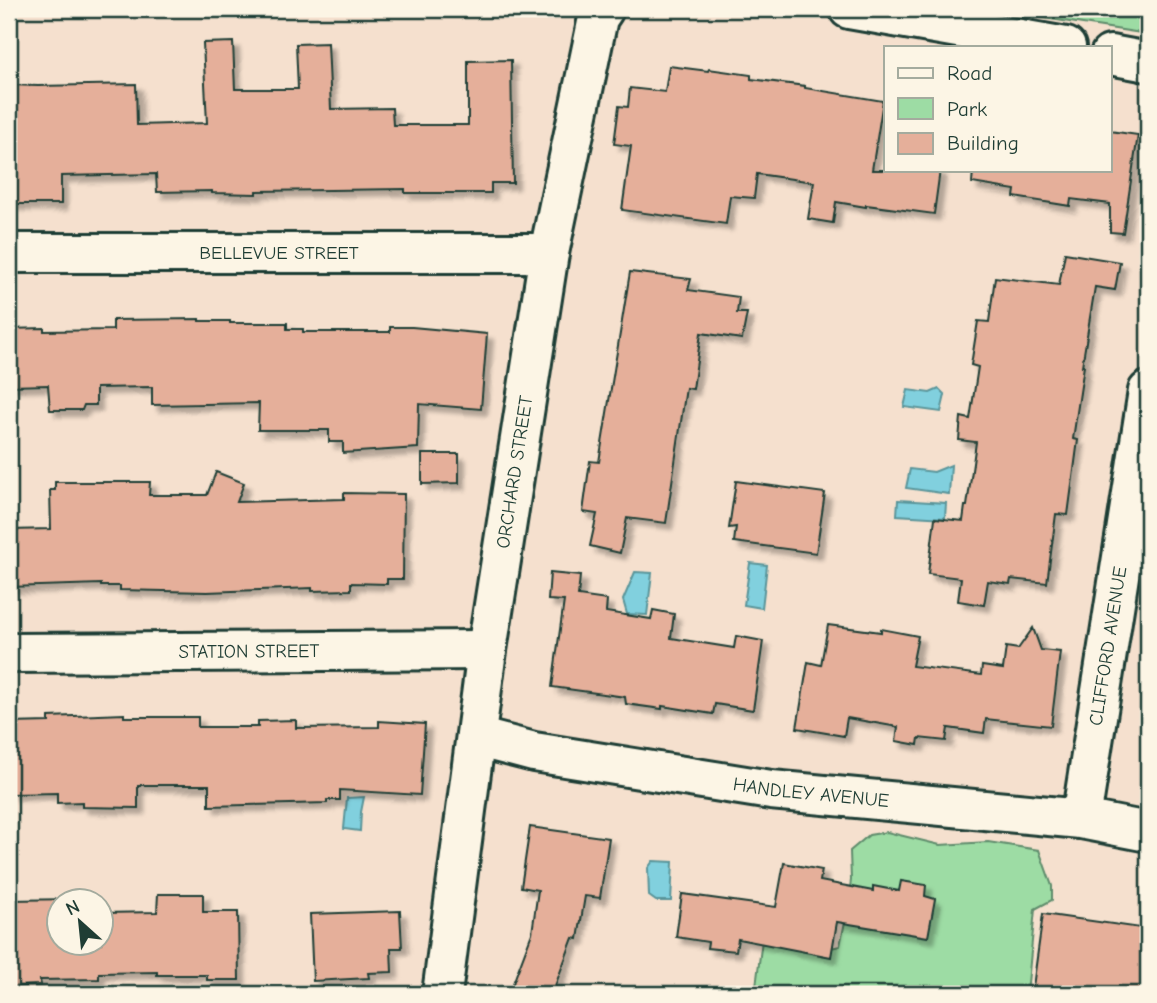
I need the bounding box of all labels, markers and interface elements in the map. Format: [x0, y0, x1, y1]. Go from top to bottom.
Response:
legend [884, 46, 1112, 172]
text: Road [947, 61, 992, 85]
text: Park [947, 97, 987, 121]
text: Building [947, 131, 1019, 155]
street label: BELLEVUE STREET [199, 242, 359, 264]
street label: ORCHARD STREET [492, 394, 538, 550]
street label: CLIFFORD AVENUE [1085, 565, 1131, 727]
street label: STATION STREET [178, 640, 320, 663]
street label: HANDLEY AVENUE [731, 773, 890, 812]
north arrow [46, 888, 116, 958]
text: N [62, 895, 83, 920]

